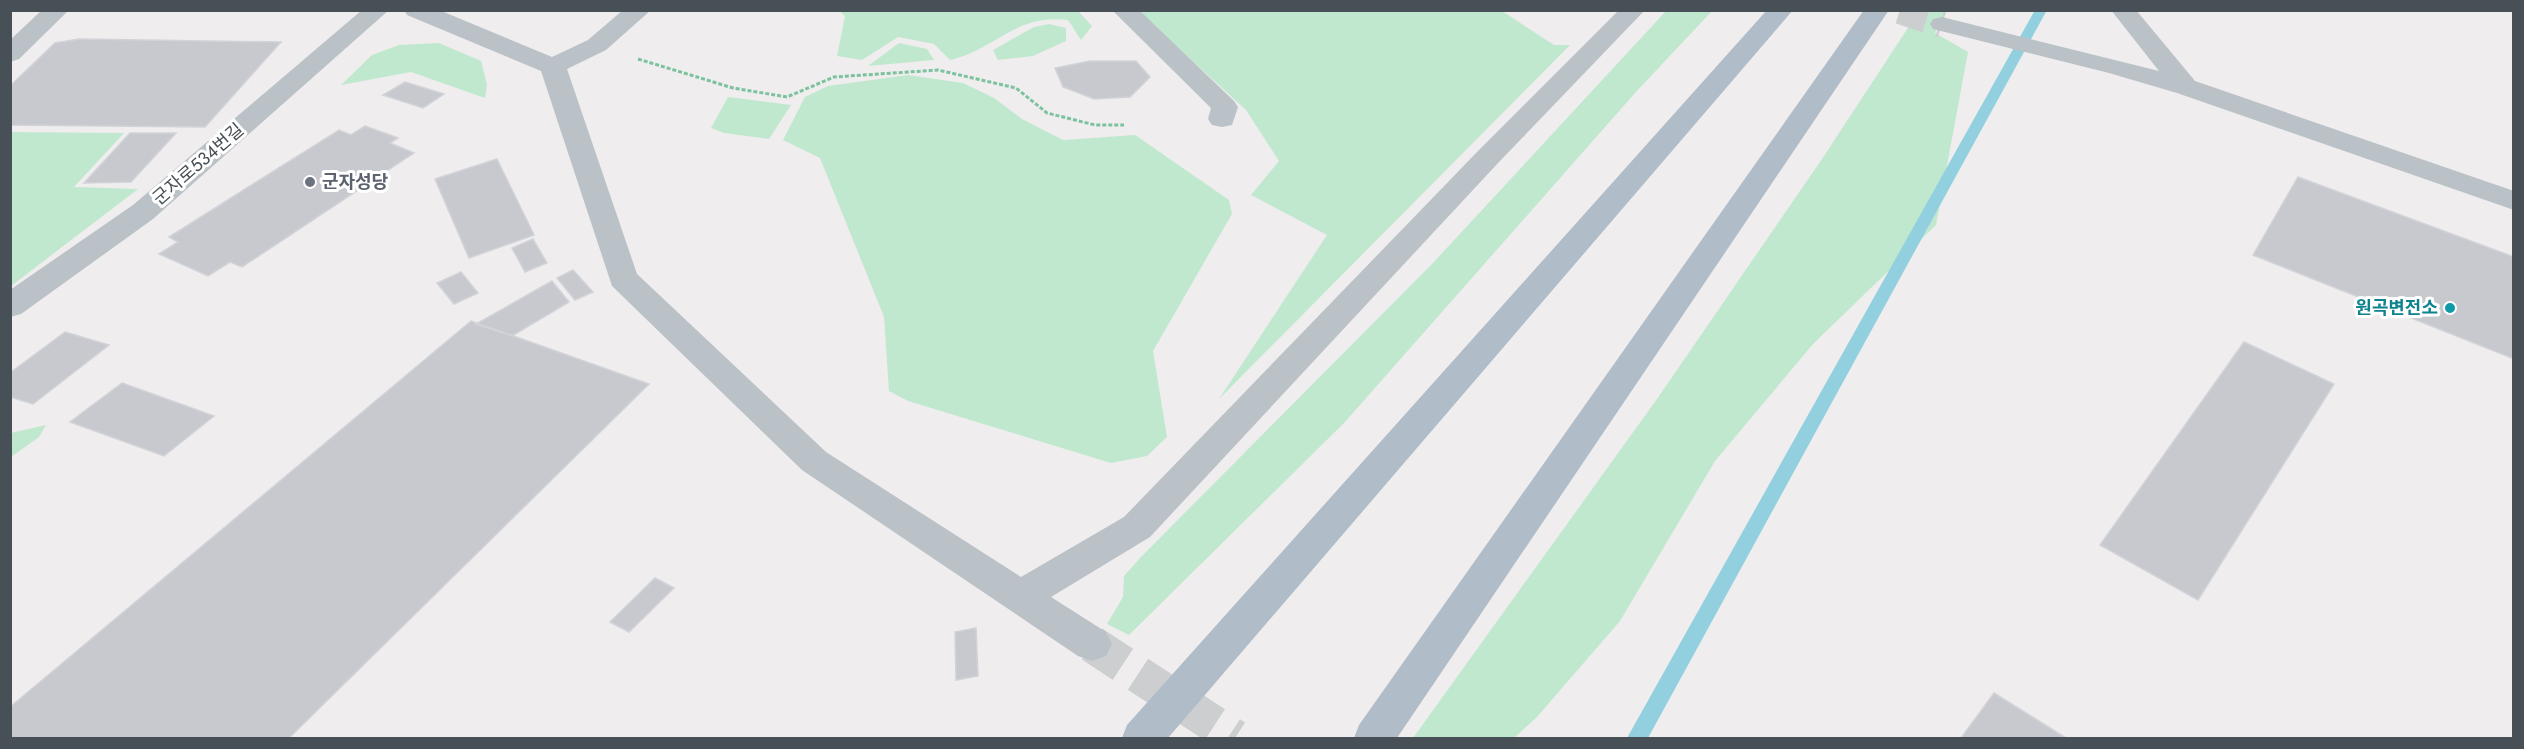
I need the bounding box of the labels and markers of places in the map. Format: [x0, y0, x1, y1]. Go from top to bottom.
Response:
place label: 군자성당 [322, 169, 388, 195]
marker: 군자성당 [303, 175, 317, 189]
place label: 원곡변전소 [2355, 295, 2438, 321]
marker: 원곡변전소 [2443, 301, 2457, 315]

